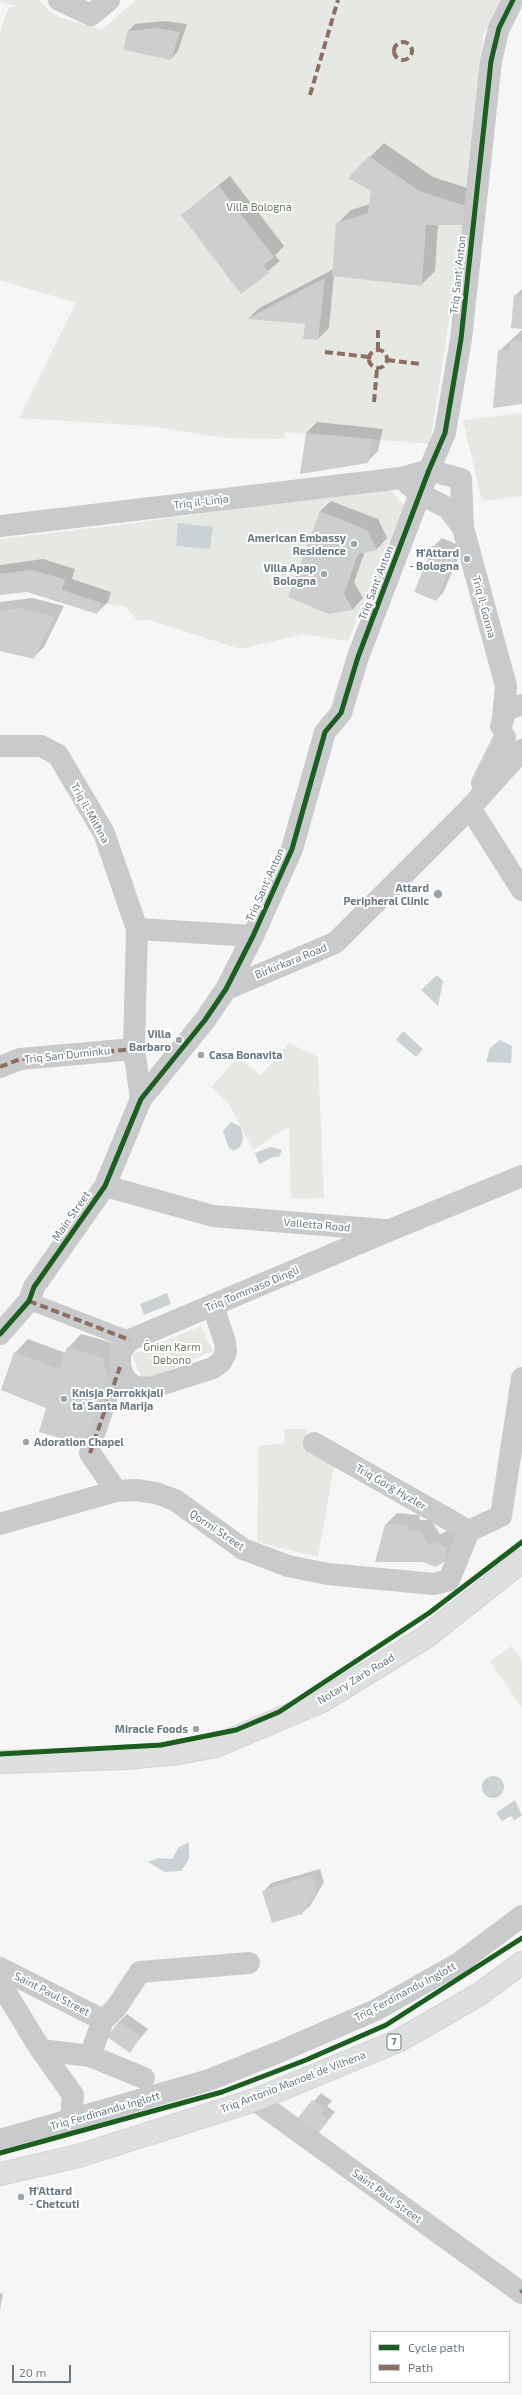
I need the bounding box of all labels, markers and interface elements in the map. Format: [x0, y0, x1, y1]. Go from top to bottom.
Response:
park label: Villa Bologna [226, 200, 292, 214]
street label: Triq Sant' Anton [447, 235, 469, 315]
street label: Triq il-Linja [173, 492, 229, 512]
place label: American Embassy Residence [248, 531, 346, 557]
marker: American Embassy Residence [349, 539, 359, 549]
street label: Triq Sant' Anton [356, 544, 396, 622]
place label: Ħ'Attard - Bologna [409, 546, 459, 572]
marker: Ħ'Attard - Bologna [462, 554, 472, 564]
place label: Villa Apap Bologna [263, 561, 316, 587]
marker: Villa Apap Bologna [319, 569, 329, 579]
street label: Triq il-Ġonna [469, 574, 499, 640]
street label: Triq il-Mitħna [68, 780, 112, 846]
street label: Triq Sant' Anton [243, 846, 287, 924]
place label: Attard Peripheral Clinic [344, 881, 429, 907]
marker: Attard Peripheral Clinic [432, 888, 444, 900]
street label: Birkirkara Road [253, 941, 329, 981]
place label: Villa Barbaro [129, 1027, 171, 1053]
marker: Villa Barbaro [174, 1035, 184, 1045]
street label: Triq San Duminku [23, 1044, 111, 1066]
place label: Casa Bonavita [209, 1048, 283, 1062]
marker: Casa Bonavita [196, 1050, 206, 1060]
street label: Main Street [49, 1189, 93, 1243]
street label: Valletta Road [283, 1216, 351, 1234]
street label: Triq Tommaso Dingli [203, 1263, 301, 1315]
park label: Ġnien Karm Debono [143, 1340, 201, 1366]
place label: Knisja Parrokkjali ta' Santa Marija [72, 1386, 163, 1412]
marker: Knisja Parrokkjali ta' Santa Marija [59, 1394, 69, 1404]
place label: Adoration Chapel [34, 1435, 124, 1449]
marker: Adoration Chapel [21, 1437, 31, 1447]
street label: Triq Ġorġ Hyzler [353, 1461, 429, 1513]
street label: Qormi Street [187, 1507, 247, 1553]
street label: Notary Zarb Road [315, 1651, 397, 1707]
place label: Miracle Foods [115, 1722, 188, 1736]
marker: Miracle Foods [191, 1724, 201, 1734]
street label: Triq Ferdinandu Inglott [352, 1960, 458, 2024]
street label: Saint Paul Street [12, 1969, 92, 2019]
road number: 7 [387, 2034, 401, 2050]
street label: Triq Antonio Manoel de Vilhena [218, 2048, 368, 2116]
street label: Triq Ferdinandu Inglott [49, 2089, 161, 2133]
street label: Saint Paul Street [350, 2166, 424, 2226]
place label: Ħ'Attard - Chetcuti [29, 2184, 79, 2210]
marker: Ħ'Attard - Chetcuti [16, 2192, 26, 2202]
legend [370, 2331, 510, 2383]
text: Cycle path [408, 2340, 465, 2354]
scale bar [14, 2357, 73, 2383]
text: Path [408, 2360, 433, 2374]
text: 20 m [19, 2365, 46, 2379]

